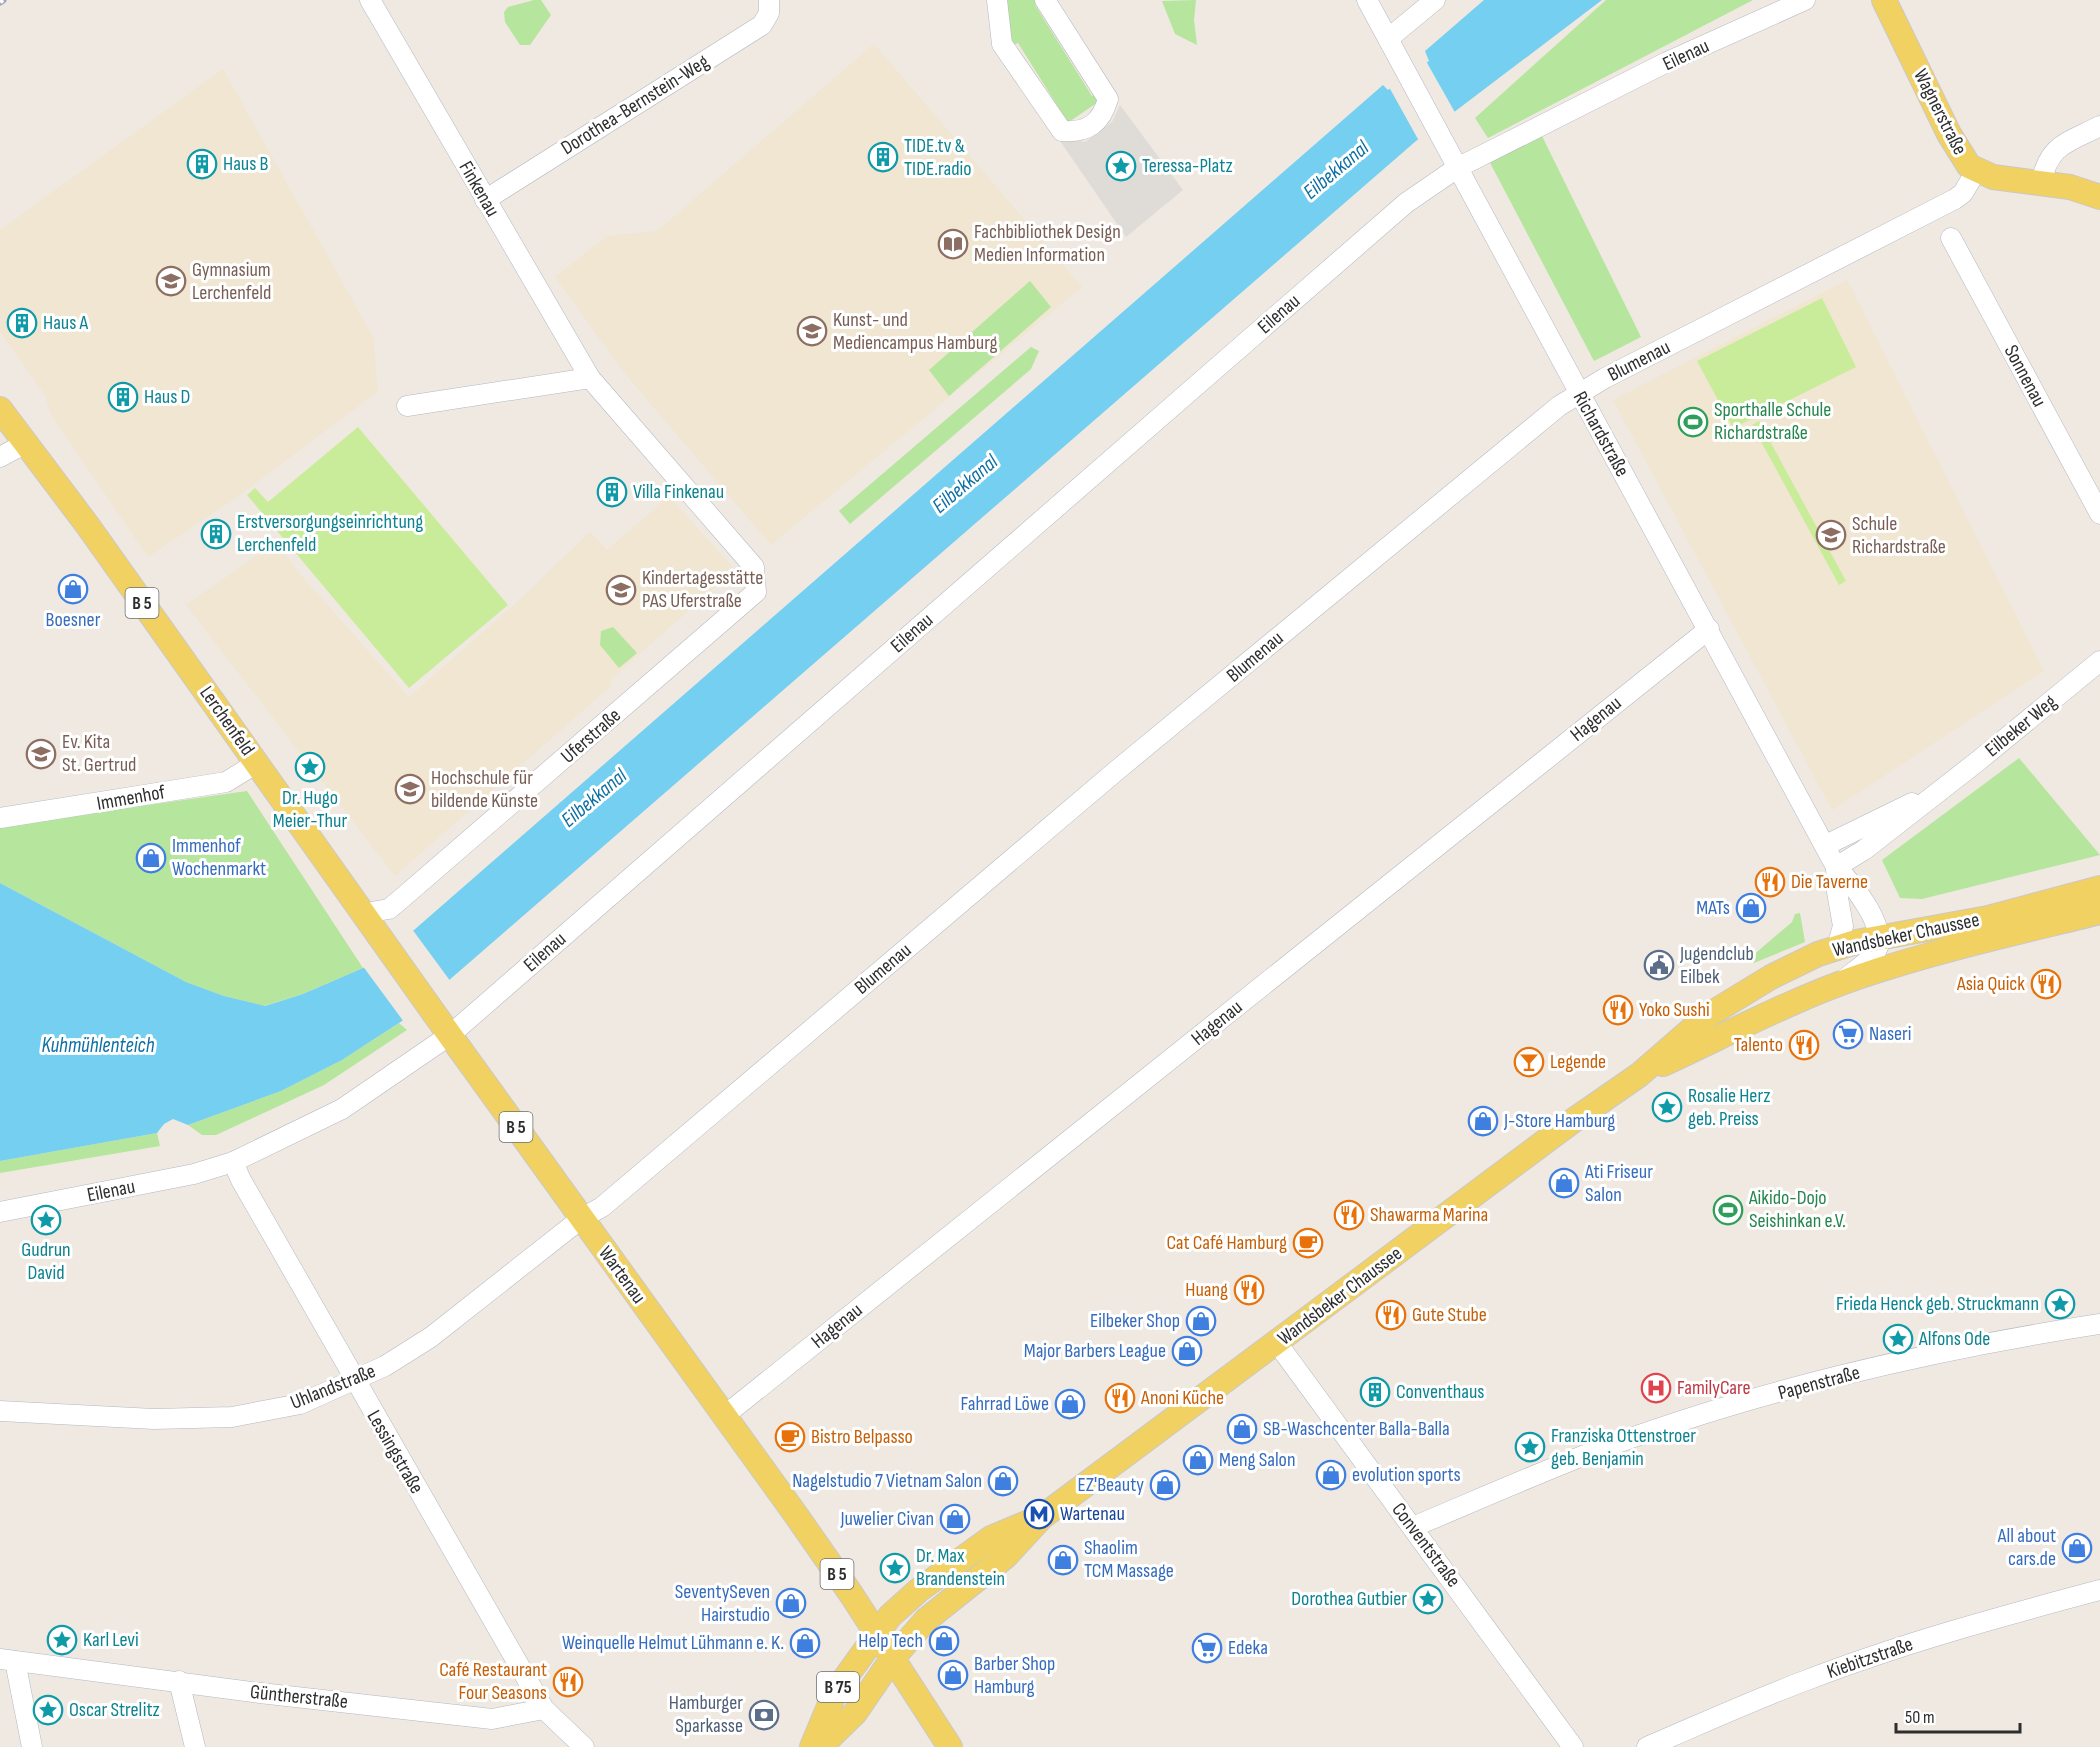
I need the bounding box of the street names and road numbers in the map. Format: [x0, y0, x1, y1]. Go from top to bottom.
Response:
street label: Eilenau [1659, 34, 1713, 76]
street label: Dorothea-Bernstein-Weg [557, 50, 713, 160]
street label: Wagnerstraße [1908, 65, 1972, 159]
street label: Finkenau [454, 157, 504, 221]
street label: Eilenau [1253, 289, 1305, 339]
street label: Blumenau [1604, 335, 1674, 387]
street label: Sonnenau [1999, 341, 2051, 411]
street label: Richardstraße [1568, 387, 1634, 481]
road number: B 5 [126, 588, 158, 618]
street label: Eilenau [886, 608, 938, 658]
street label: Blumenau [1222, 626, 1288, 688]
street label: Lerchenfeld [194, 682, 260, 760]
street label: Eilbeker Weg [1980, 690, 2062, 762]
street label: Hagenau [1566, 691, 1626, 747]
street label: Uferstraße [556, 703, 626, 769]
street label: Immenhof [95, 780, 167, 816]
street label: Wandsbeker Chaussee [1830, 908, 1982, 962]
street label: Eilenau [519, 927, 571, 977]
street label: Blumenau [850, 938, 916, 1000]
street label: Hagenau [1187, 995, 1247, 1051]
road number: B 5 [500, 1112, 532, 1142]
street label: Eilenau [85, 1175, 137, 1207]
street label: Wandsbeker Chaussee [1273, 1241, 1407, 1351]
street label: Wartenau [593, 1242, 651, 1308]
street label: Hagenau [807, 1298, 867, 1354]
street label: Uhlandstraße [287, 1359, 379, 1415]
street label: Papenstraße [1776, 1361, 1862, 1405]
street label: Lessingstraße [361, 1406, 429, 1498]
street label: Conventstraße [1386, 1498, 1466, 1592]
road number: B 5 [820, 1559, 854, 1589]
street label: Kiebitzstraße [1824, 1632, 1916, 1684]
road number: B 75 [817, 1672, 859, 1702]
street label: Güntherstraße [249, 1680, 349, 1714]

